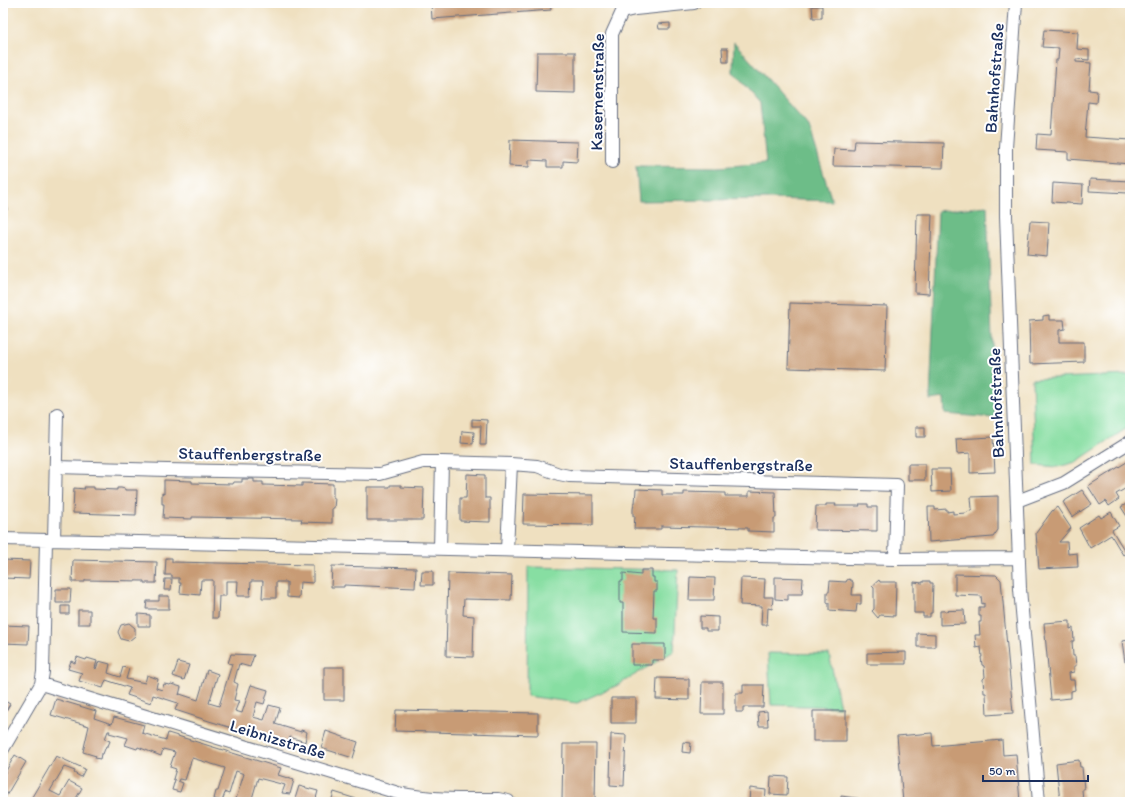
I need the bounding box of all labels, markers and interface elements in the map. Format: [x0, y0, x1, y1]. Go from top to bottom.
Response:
street label: Bahnhofstraße [980, 22, 1008, 134]
street label: Kasernenstraße [586, 33, 608, 151]
street label: Bahnhofstraße [984, 348, 1008, 458]
street label: Stauffenbergstraße [178, 443, 322, 465]
street label: Stauffenbergstraße [669, 453, 813, 475]
street label: Leibnizstraße [228, 715, 328, 763]
scale bar [983, 757, 1088, 783]
text: 50 m [989, 764, 1015, 778]

